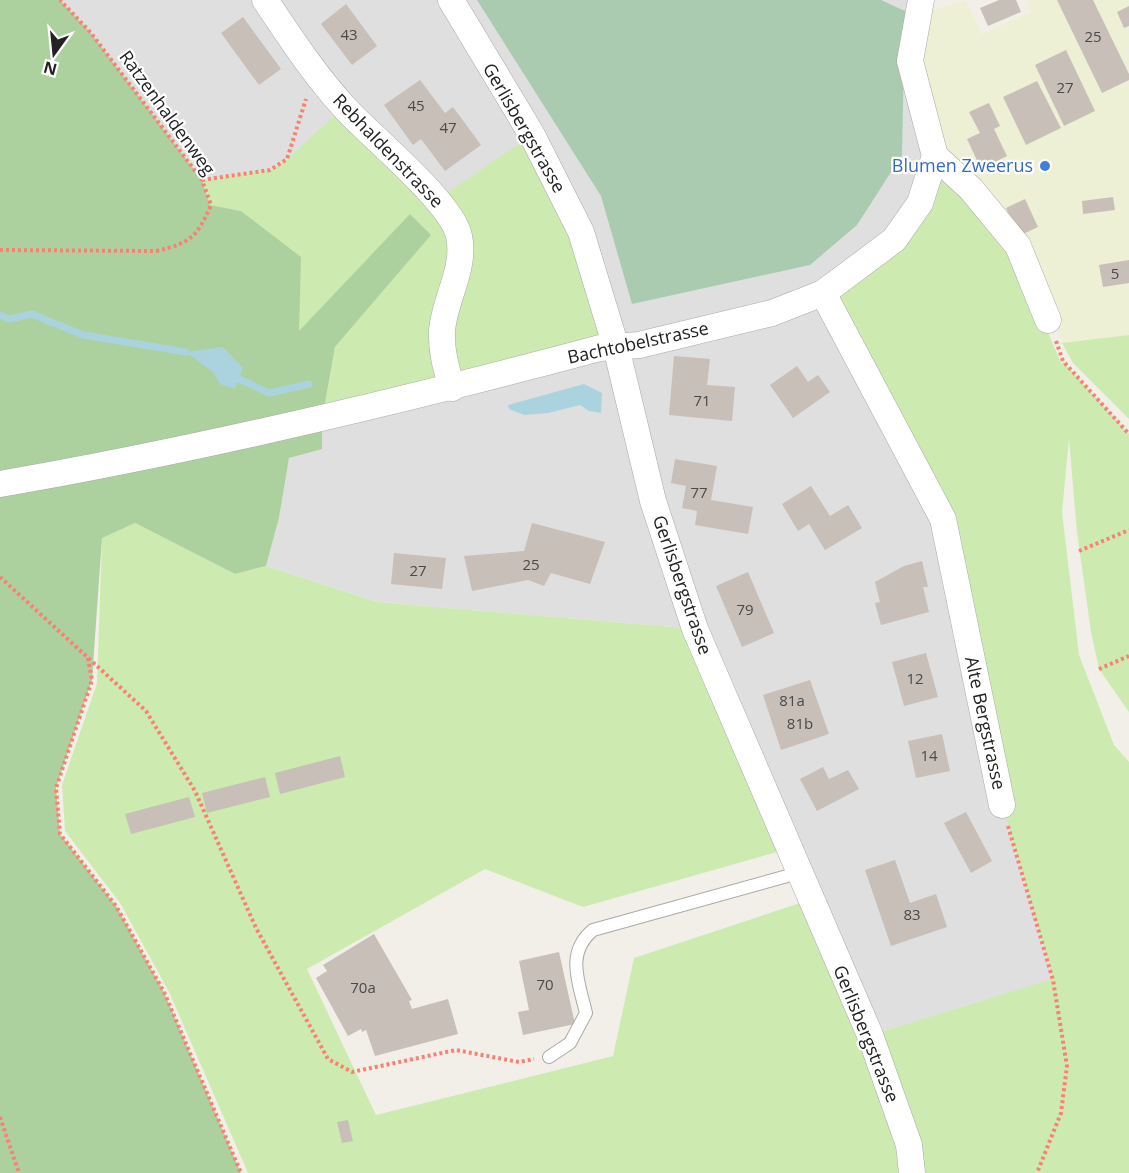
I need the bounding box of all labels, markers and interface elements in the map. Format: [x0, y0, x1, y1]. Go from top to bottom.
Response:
north arrow [24, 24, 84, 84]
house number: 43 [340, 24, 358, 44]
house number: 25 [1084, 26, 1102, 46]
street label: Ratzenhaldenweg [114, 45, 221, 180]
text: N [41, 56, 59, 81]
street label: Gerlisbergstrasse [478, 58, 572, 197]
house number: 27 [1056, 77, 1074, 97]
street label: Rebhaldenstrasse [328, 88, 449, 212]
house number: 45 [407, 95, 425, 115]
house number: 47 [439, 117, 457, 137]
place label: Blumen Zweerus [892, 153, 1033, 177]
marker: Blumen Zweerus [1038, 159, 1052, 173]
house number: 5 [1111, 263, 1119, 283]
street label: Bachtobelstrasse [565, 315, 711, 369]
house number: 71 [693, 390, 711, 410]
house number: 77 [690, 482, 708, 502]
street label: Gerlisbergstrasse [648, 512, 718, 658]
house number: 25 [522, 554, 540, 574]
house number: 27 [409, 560, 427, 580]
house number: 79 [736, 599, 754, 619]
street label: Alte Bergstrasse [960, 654, 1012, 792]
house number: 12 [906, 668, 924, 688]
house number: 81a [779, 690, 805, 710]
house number: 81b [787, 713, 813, 733]
house number: 14 [920, 745, 938, 765]
house number: 83 [903, 904, 921, 924]
street label: Gerlisbergstrasse [828, 961, 905, 1106]
house number: 70 [536, 974, 554, 994]
house number: 70a [350, 977, 376, 997]

